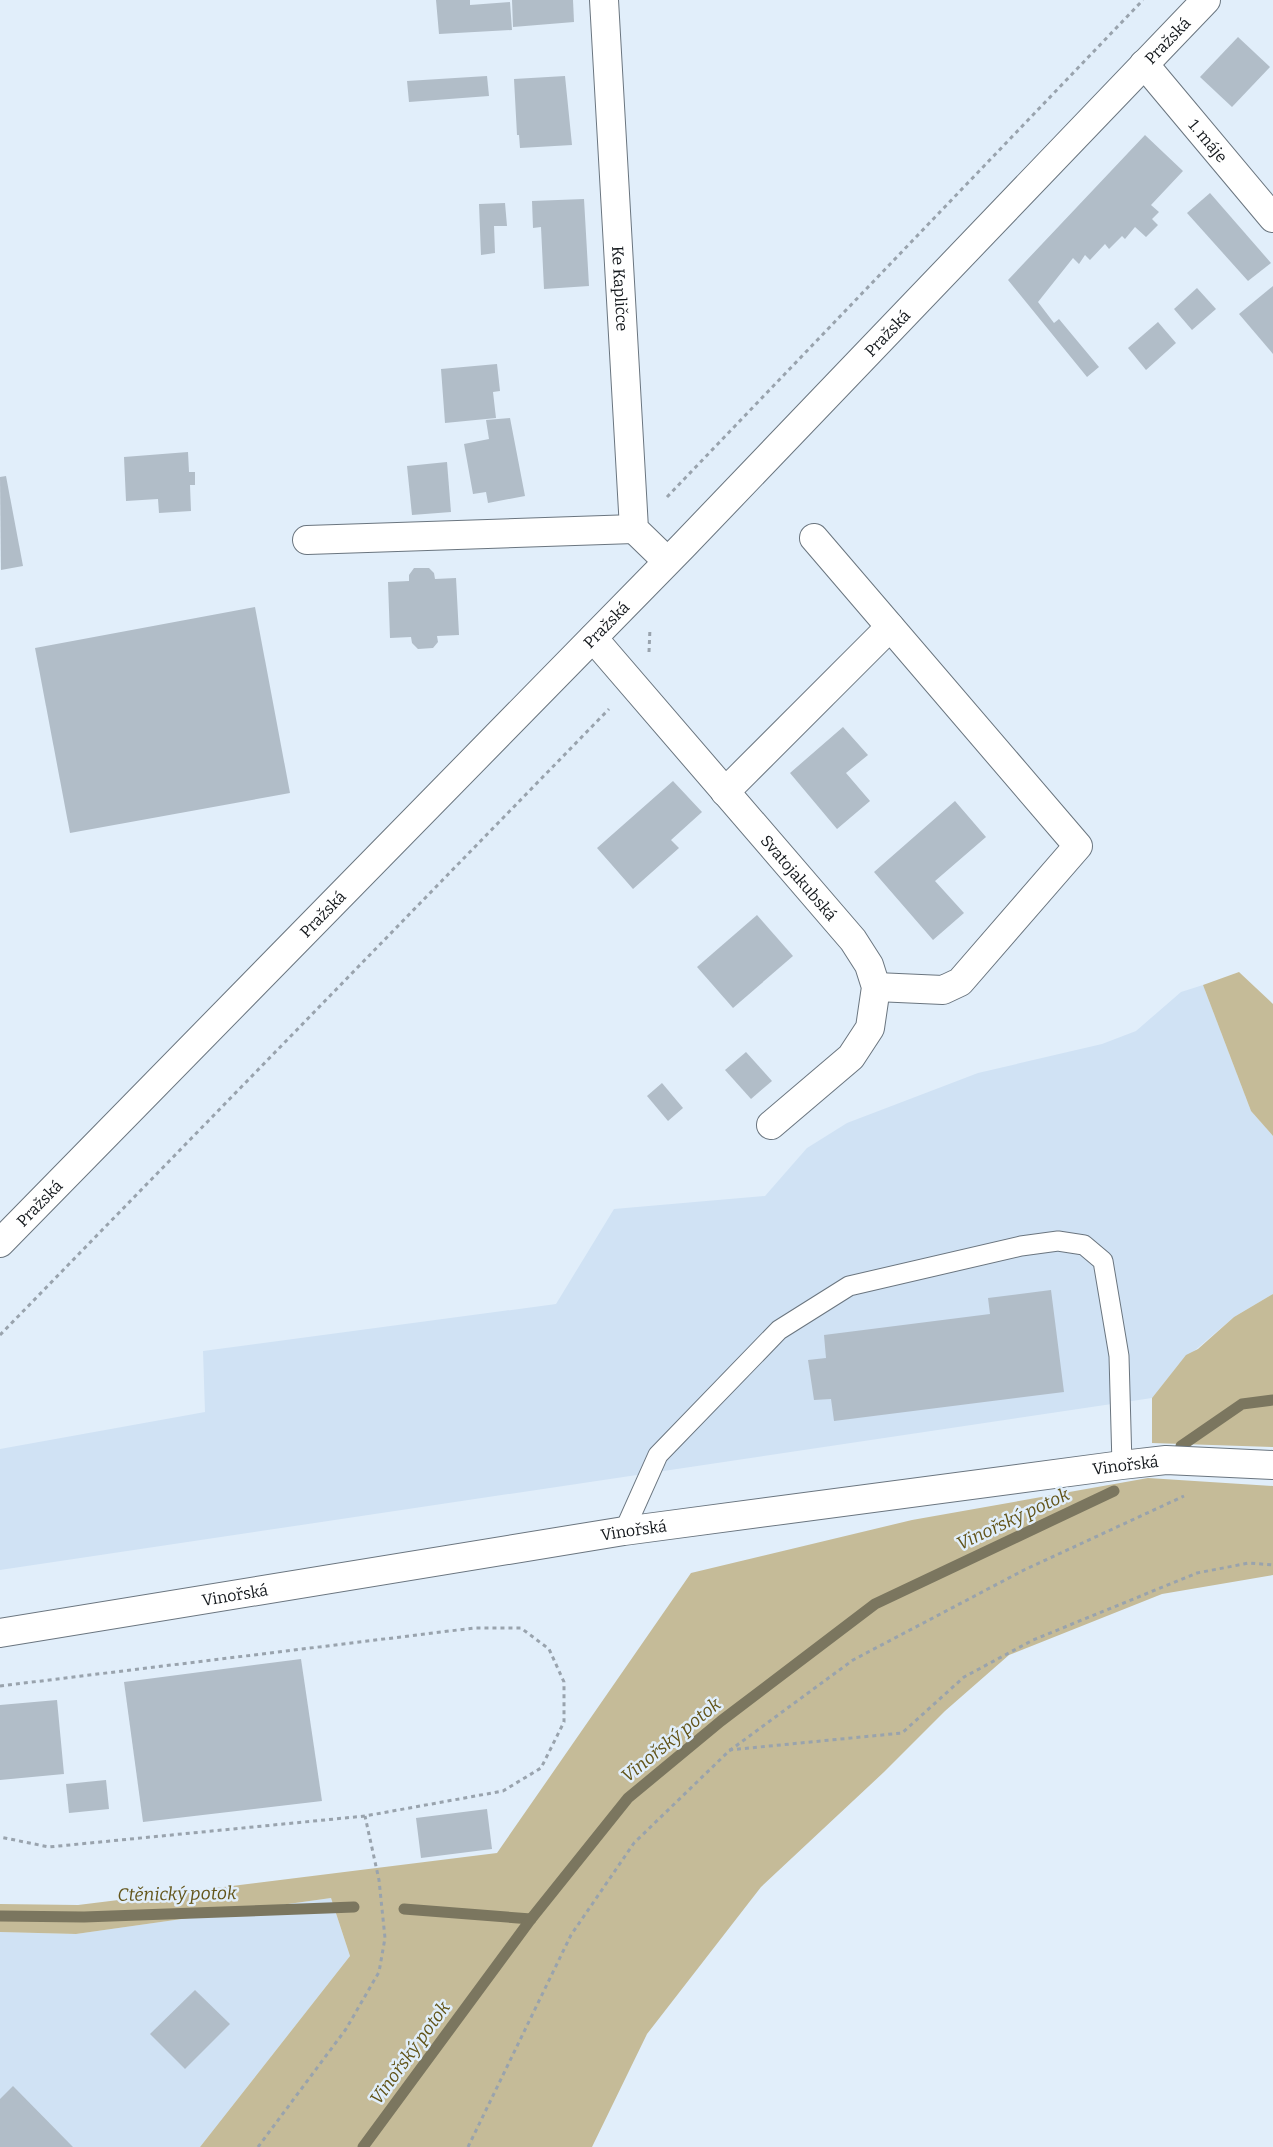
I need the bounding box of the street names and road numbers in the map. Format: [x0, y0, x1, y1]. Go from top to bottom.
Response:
street label: Pražská [1141, 13, 1194, 68]
street label: 1. máje [1185, 115, 1232, 166]
street label: Ke Kapličce [608, 245, 632, 332]
street label: Pražská [860, 305, 914, 360]
street label: Pražská [579, 597, 633, 652]
street label: Svatojakubská [757, 831, 841, 924]
street label: Pražská [296, 886, 350, 941]
street label: Pražská [12, 1176, 66, 1230]
street label: Vinořská [1091, 1451, 1160, 1478]
street label: Vinořská [599, 1516, 668, 1544]
street label: Vinořská [201, 1580, 269, 1609]

